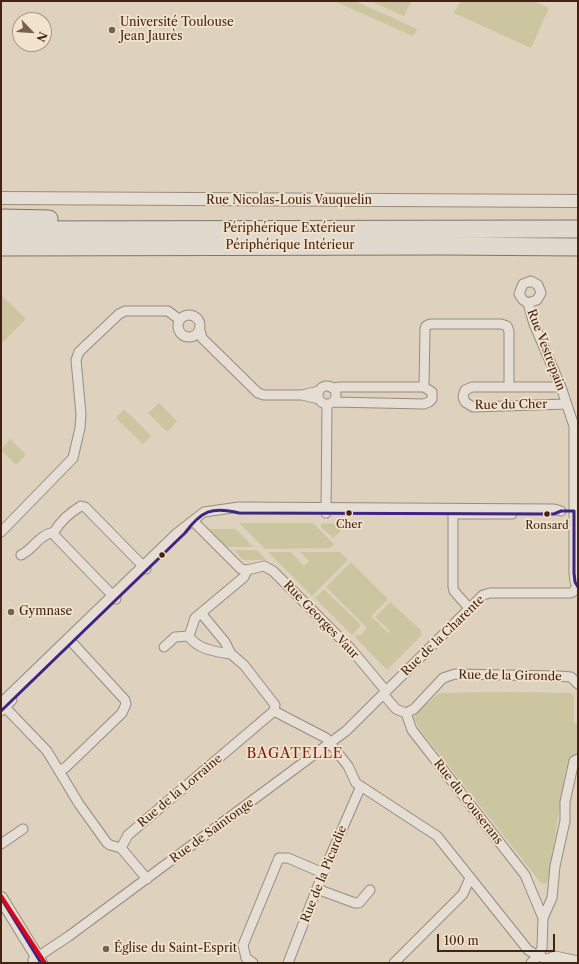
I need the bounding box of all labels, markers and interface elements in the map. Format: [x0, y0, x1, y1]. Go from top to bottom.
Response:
north arrow [12, 12, 52, 52]
place label: Université Toulouse Jean Jaurès [120, 16, 234, 44]
marker: Université Toulouse Jean Jaurès [107, 25, 117, 35]
text: N [34, 29, 50, 44]
street label: Rue Nicolas-Louis Vauquelin [206, 194, 372, 208]
street label: Périphérique Extérieur [223, 222, 355, 236]
street label: Périphérique Intérieur [226, 239, 354, 253]
street label: Rue Vestrepain [524, 307, 568, 393]
street label: Rue du Cher [475, 397, 547, 413]
marker: Cher [344, 508, 354, 518]
marker: Ronsard [542, 509, 552, 519]
place label: Cher [336, 518, 362, 532]
place label: Ronsard [525, 519, 569, 533]
unlabelled marker [157, 550, 167, 560]
street label: Rue Georges Vaur [280, 578, 362, 662]
street label: Rue de la Charente [399, 593, 487, 679]
place label: Gymnase [19, 605, 72, 619]
marker: Gymnase [6, 607, 16, 617]
street label: Rue de la Gironde [458, 668, 562, 684]
district label: BAGATELLE [247, 746, 343, 762]
street label: Rue de la Lorraine [135, 751, 225, 831]
street label: Rue du Couserans [430, 757, 506, 847]
street label: Rue de Saintonge [167, 796, 257, 866]
street label: Rue de la Picardie [298, 823, 350, 925]
scale bar [439, 926, 557, 952]
text: 100 m [444, 933, 479, 948]
place label: Église du Saint-Esprit [114, 942, 237, 956]
marker: Église du Saint-Esprit [101, 944, 111, 954]

